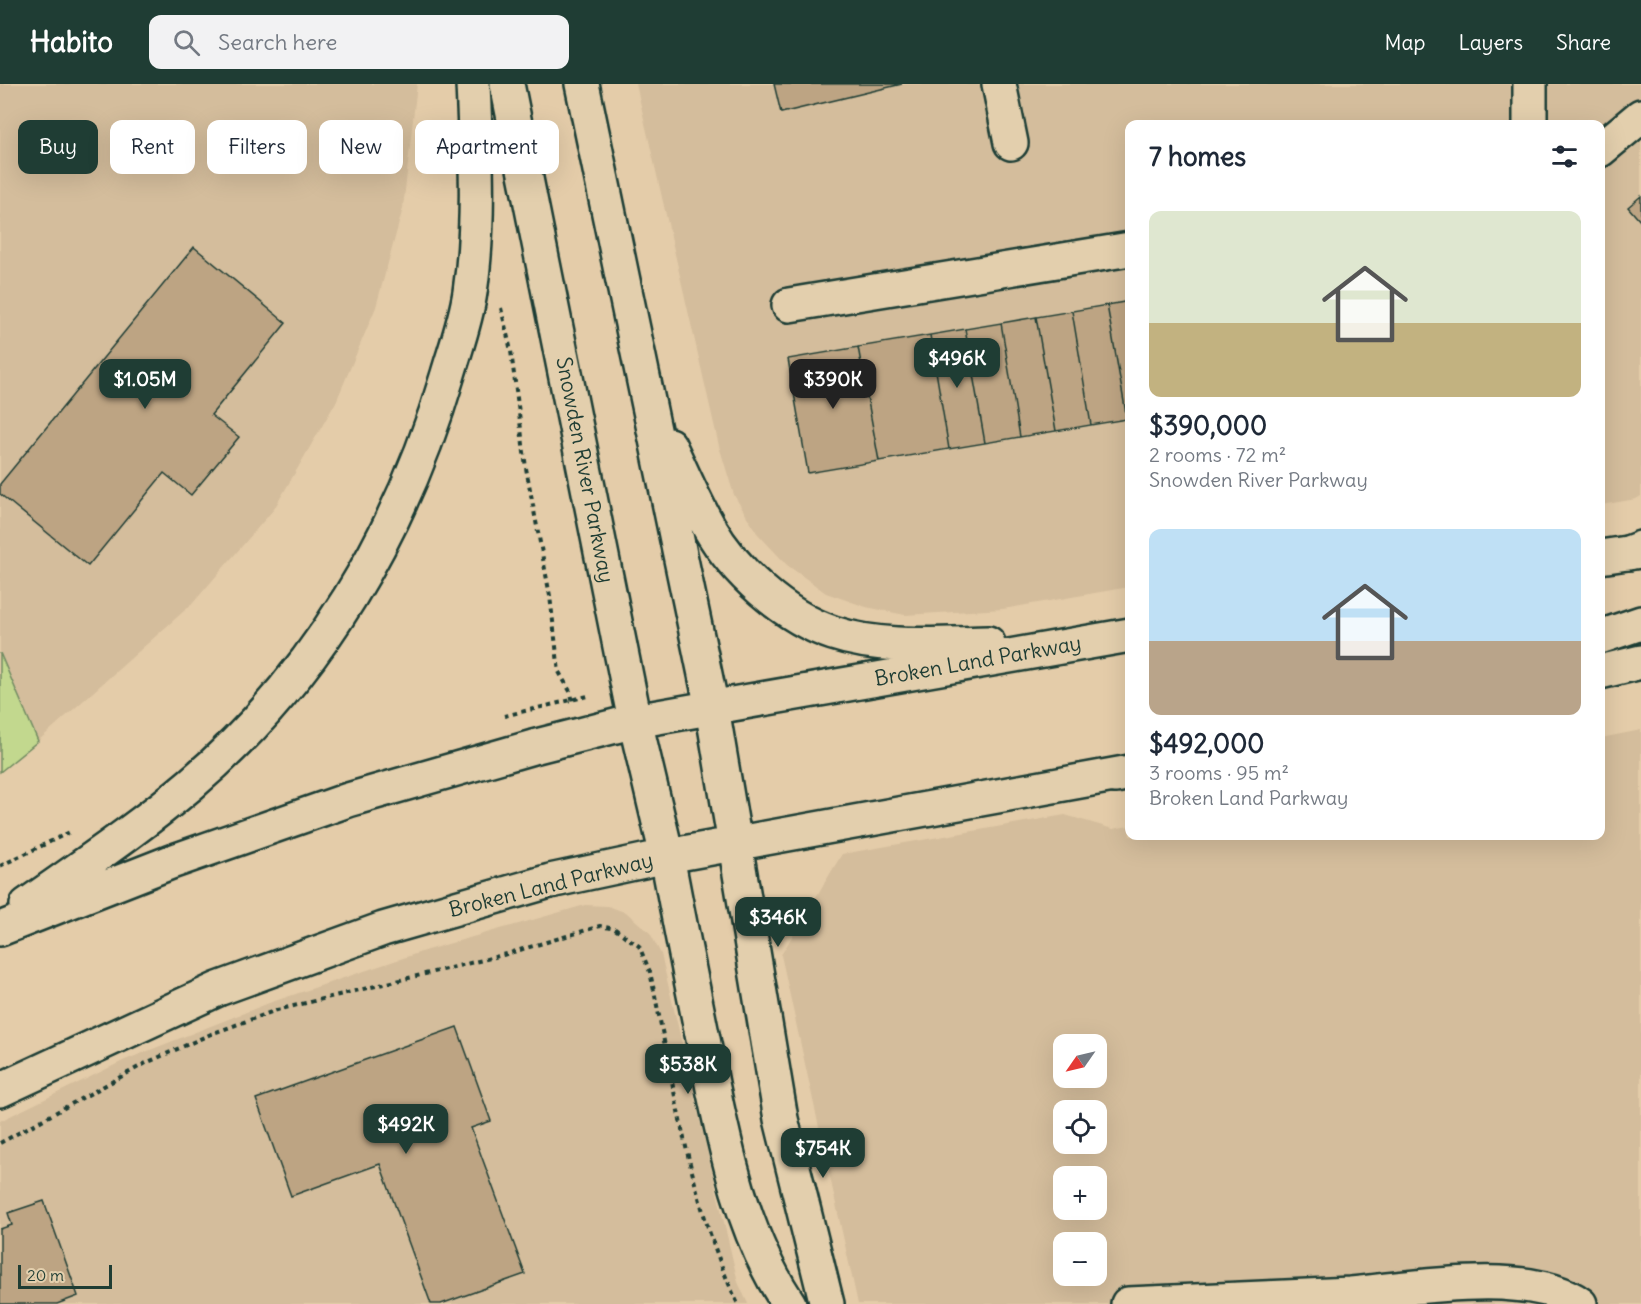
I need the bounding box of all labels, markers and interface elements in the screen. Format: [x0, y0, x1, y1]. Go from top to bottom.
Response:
search box [149, 15, 569, 69]
text: Habito [30, 24, 113, 60]
icon: search [170, 26, 203, 59]
text: Search here [218, 28, 337, 56]
text: Map [1385, 29, 1425, 56]
text: Layers [1458, 29, 1523, 56]
text: Share [1556, 29, 1611, 56]
chip: Buy [18, 120, 98, 174]
chip: Rent [110, 120, 195, 174]
chip: Filters [207, 120, 307, 174]
chip: New [319, 120, 403, 174]
chip: Apartment [415, 120, 559, 174]
text: 7 homes [1149, 140, 1246, 173]
icon: filters [1548, 140, 1581, 173]
icon: home [1311, 250, 1419, 358]
pin: $496K [915, 338, 999, 389]
text: $496K [928, 345, 986, 370]
street label: Snowden River Parkway [550, 355, 621, 585]
pin: $1.05M [96, 359, 194, 410]
pin: $390K [791, 359, 875, 410]
text: $1.05M [113, 366, 177, 391]
text: $390K [803, 366, 863, 391]
text: $390,000 [1149, 409, 1267, 442]
text: 2 rooms · 72 m² [1149, 442, 1286, 467]
text: Snowden River Parkway [1149, 467, 1368, 492]
icon: home [1311, 568, 1419, 676]
street label: Broken Land Parkway [872, 629, 1083, 692]
text: $492,000 [1149, 727, 1264, 760]
text: 3 rooms · 95 m² [1149, 760, 1289, 785]
text: Broken Land Parkway [1149, 785, 1348, 810]
street label: Broken Land Parkway [446, 846, 656, 923]
pin: $346K [736, 897, 820, 948]
text: $346K [749, 904, 807, 929]
north arrow [1053, 1034, 1107, 1088]
map controls [1053, 1034, 1107, 1286]
pin: $538K [646, 1044, 730, 1095]
text: $538K [659, 1051, 717, 1076]
button: locate [1053, 1100, 1107, 1154]
pin: $492K [364, 1104, 448, 1155]
text: $492K [377, 1111, 435, 1136]
pin: $754K [781, 1128, 865, 1179]
text: $754K [795, 1135, 851, 1160]
button: + [1053, 1166, 1107, 1220]
button: − [1053, 1232, 1107, 1286]
scale bar [18, 1262, 112, 1290]
text: 20 m [27, 1265, 64, 1285]

